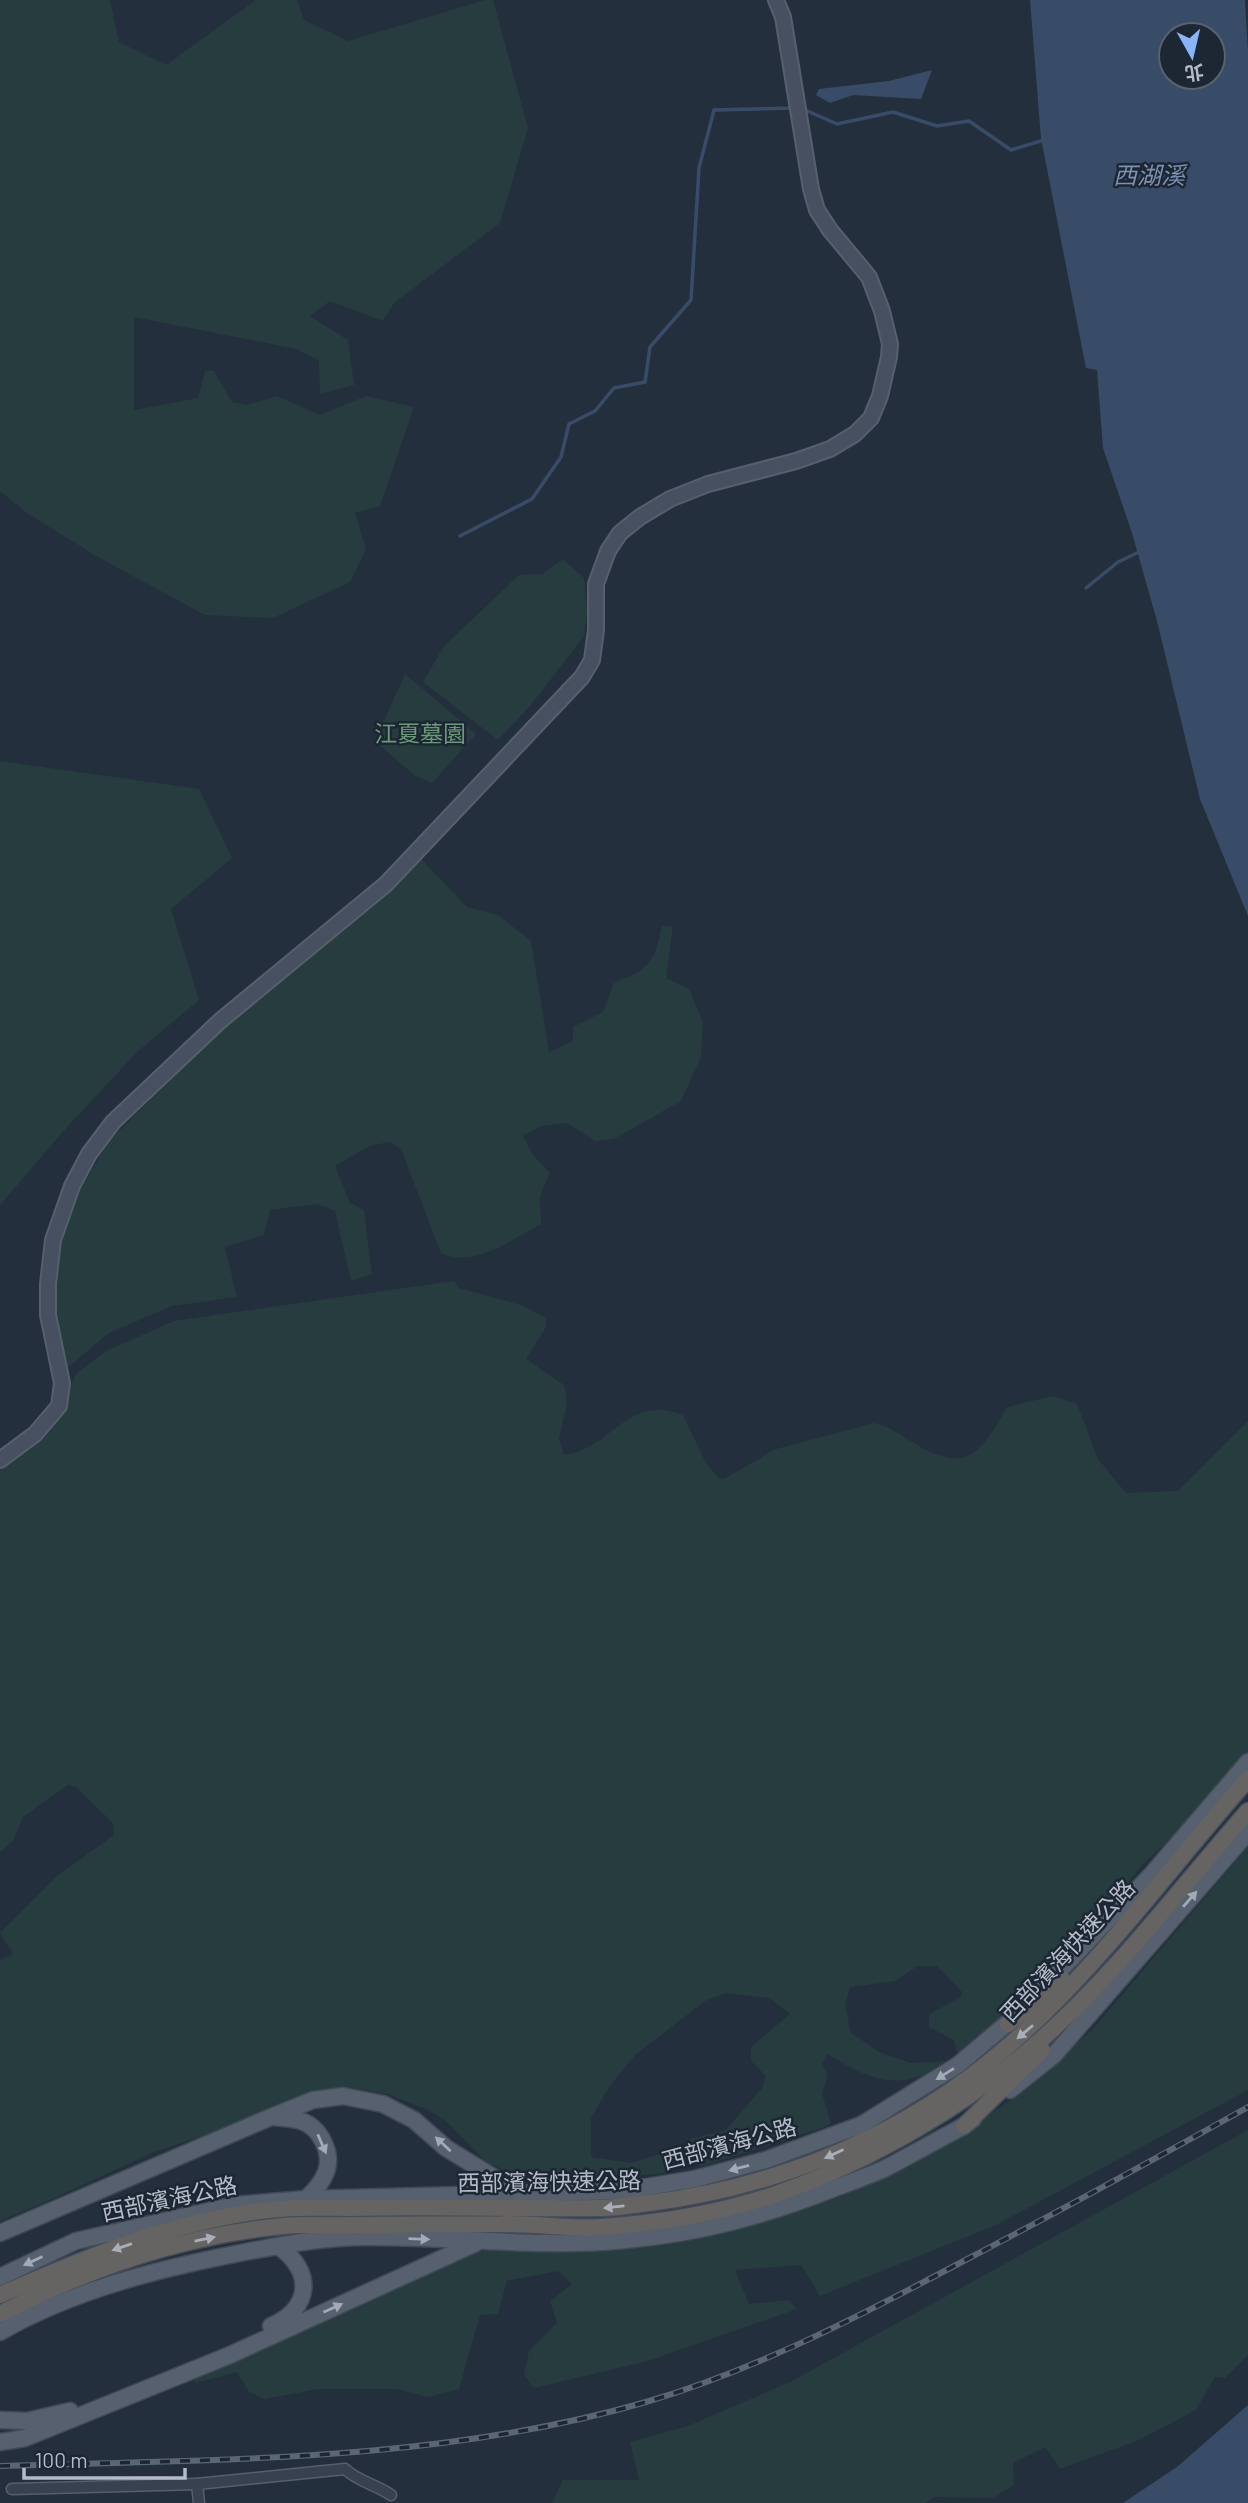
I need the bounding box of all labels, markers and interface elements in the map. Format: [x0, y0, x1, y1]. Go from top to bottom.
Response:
north arrow [1157, 21, 1227, 91]
text: 北 [1183, 61, 1205, 86]
water label: 西湖溪 [1113, 160, 1188, 189]
park label: 江夏墓園 [374, 719, 466, 747]
street label: 西部濱海快速公路 [994, 1873, 1140, 2027]
one-way arrow [1182, 1890, 1198, 1907]
one-way arrow [1016, 2024, 1033, 2039]
one-way arrow [935, 2067, 954, 2080]
street label: 西部濱海公路 [659, 2112, 799, 2174]
one-way arrow [316, 2134, 328, 2154]
one-way arrow [434, 2136, 452, 2152]
one-way arrow [824, 2148, 844, 2160]
one-way arrow [728, 2163, 749, 2173]
street label: 西部濱海快速公路 [457, 2165, 641, 2197]
street label: 西部濱海公路 [99, 2170, 239, 2226]
one-way arrow [603, 2201, 625, 2212]
one-way arrow [194, 2233, 216, 2244]
one-way arrow [408, 2233, 430, 2244]
one-way arrow [111, 2242, 132, 2253]
one-way arrow [23, 2256, 43, 2267]
one-way arrow [323, 2302, 343, 2314]
scale bar [24, 2436, 186, 2480]
text: 100 m [35, 2447, 88, 2472]

